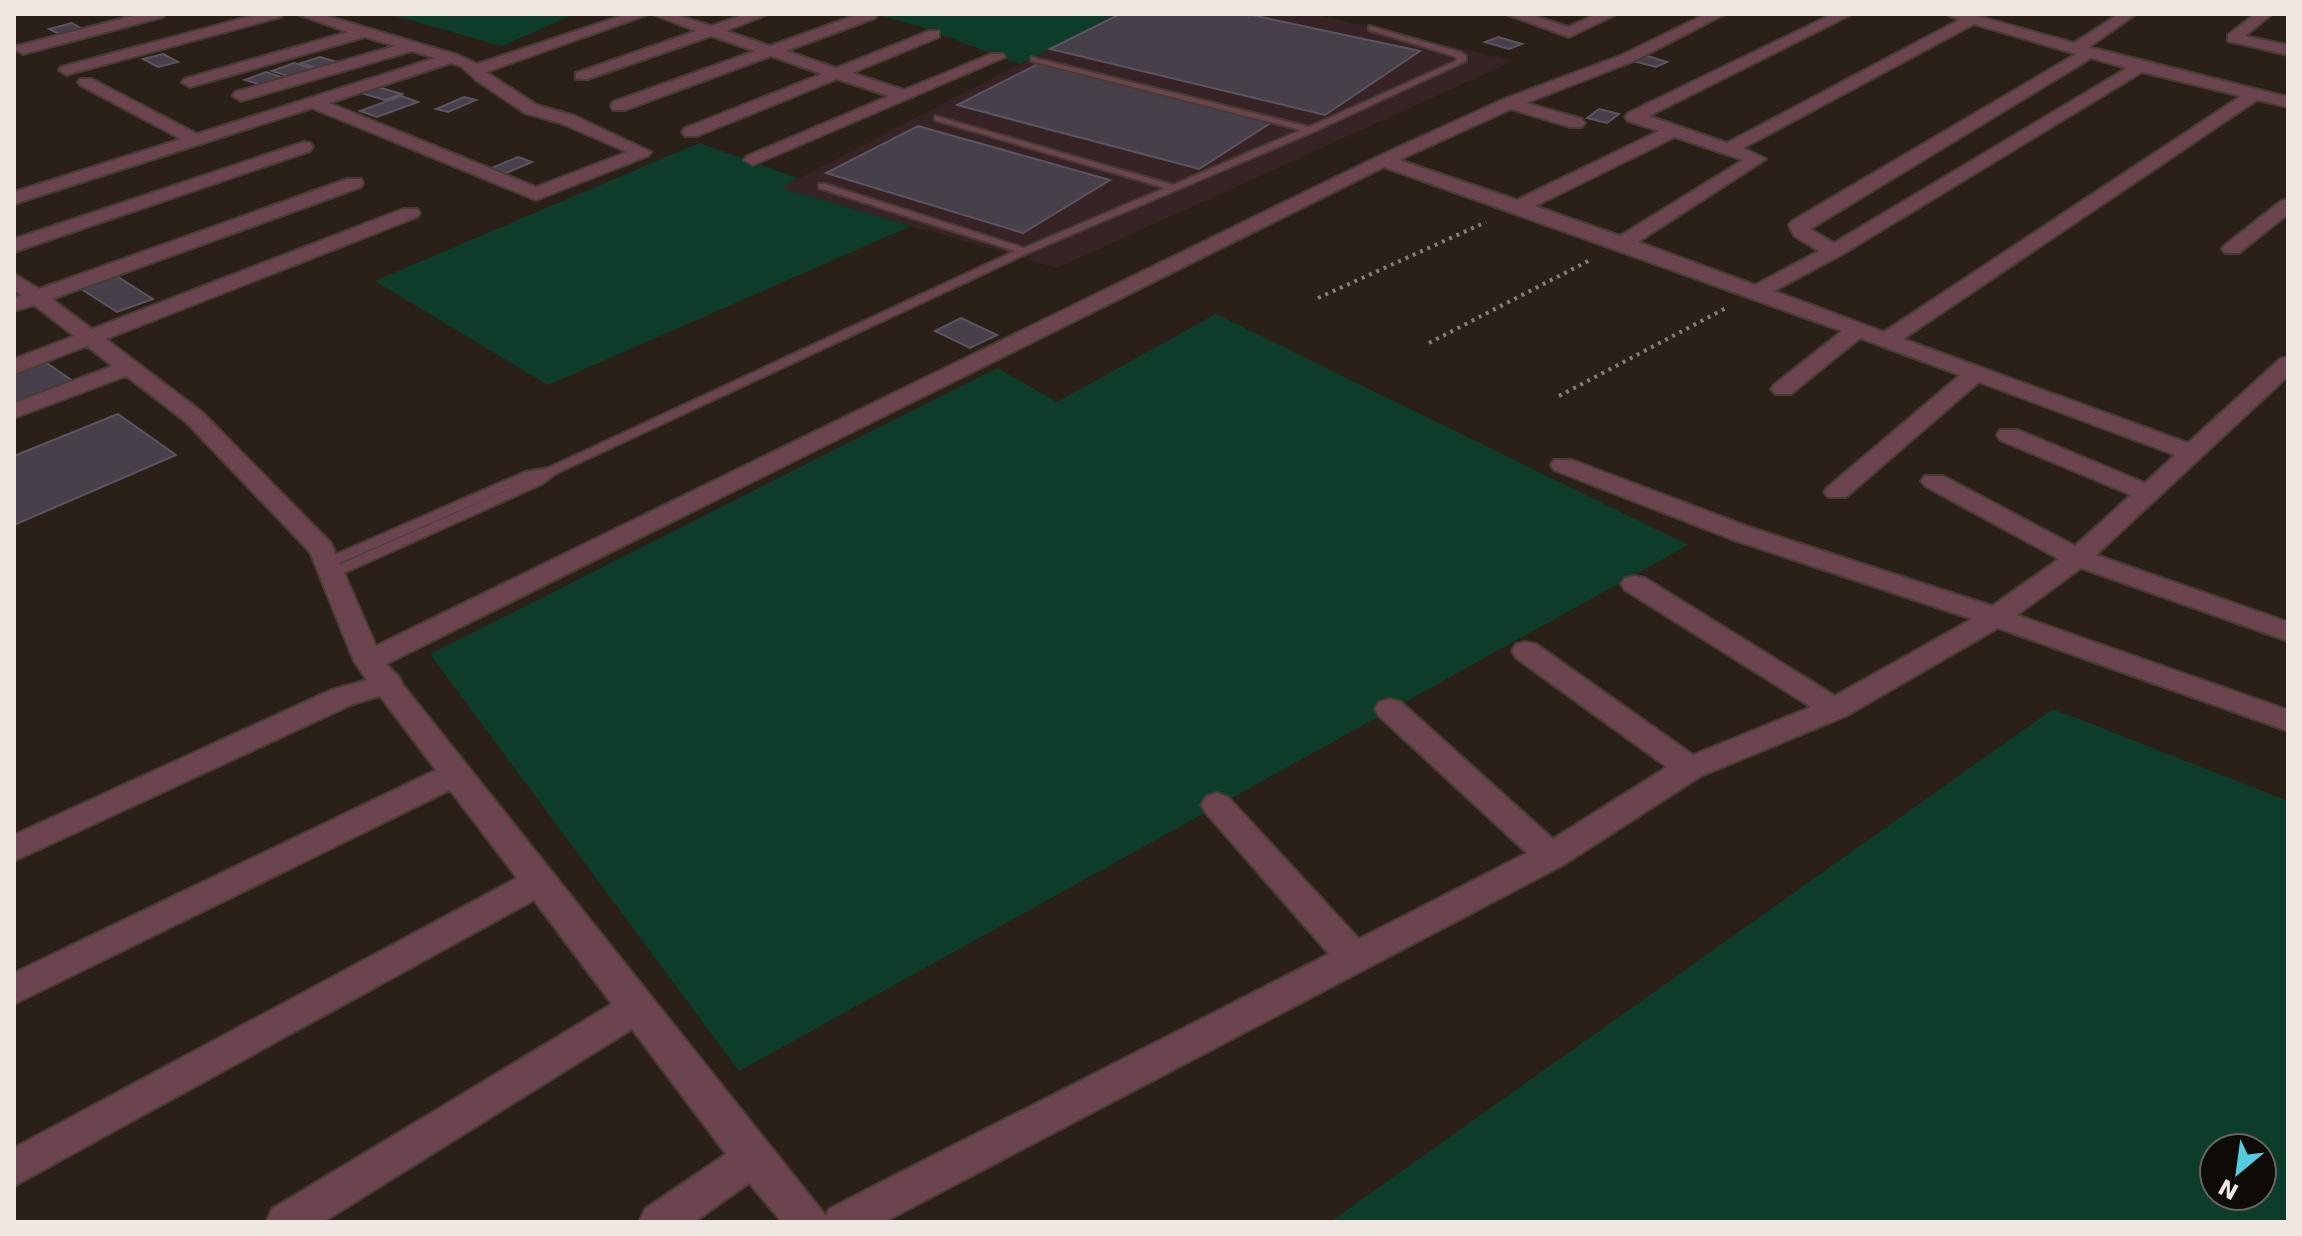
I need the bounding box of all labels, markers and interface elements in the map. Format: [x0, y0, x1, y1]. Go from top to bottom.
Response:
north arrow [2198, 1132, 2278, 1212]
text: N [2214, 1174, 2243, 1204]

